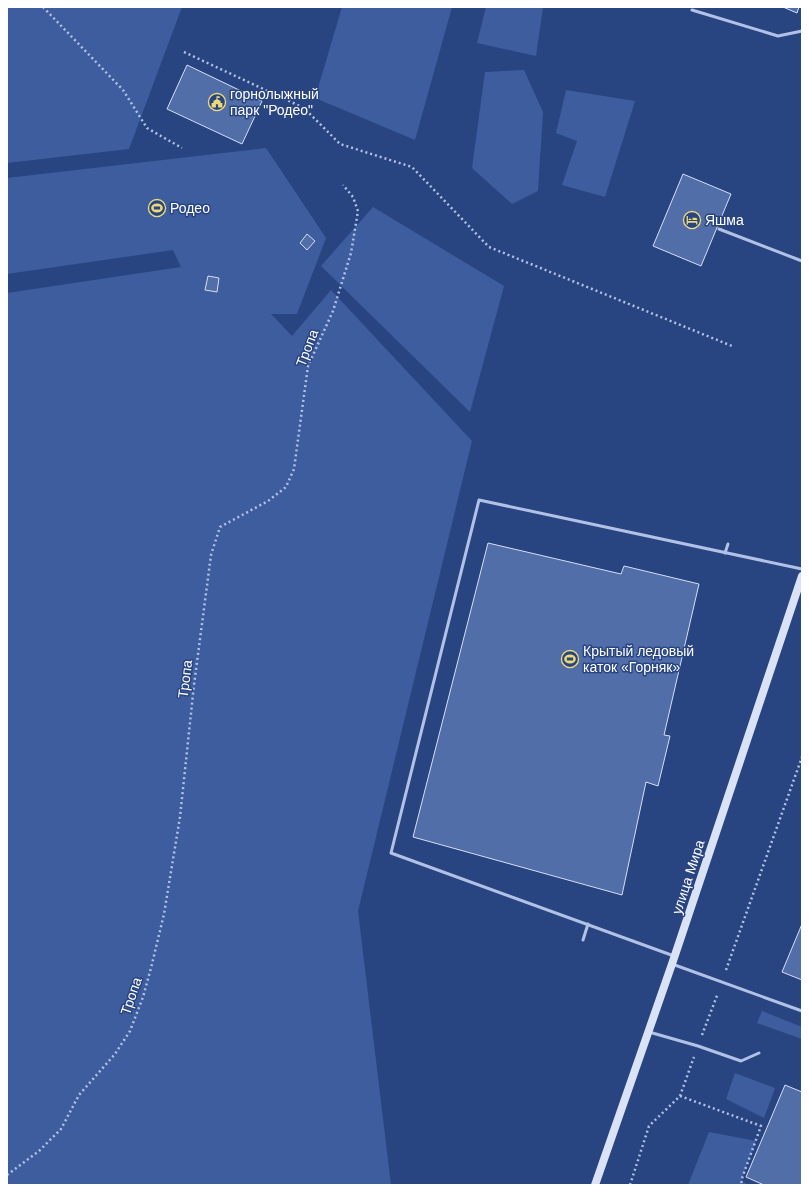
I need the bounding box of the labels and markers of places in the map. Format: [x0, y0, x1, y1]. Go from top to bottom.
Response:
place label: горнолыжный парк "Родео" [230, 86, 319, 118]
public building icon: горнолыжный парк "Родео" [207, 92, 227, 112]
sports icon: Родео [147, 198, 167, 218]
place label: Родео [170, 200, 210, 216]
hotel icon: Яшма [682, 210, 702, 230]
place label: Яшма [705, 212, 744, 228]
place label: Крытый ледовый каток «Горняк» [583, 643, 694, 675]
sports icon: Крытый ледовый каток «Горняк» [560, 649, 580, 669]

